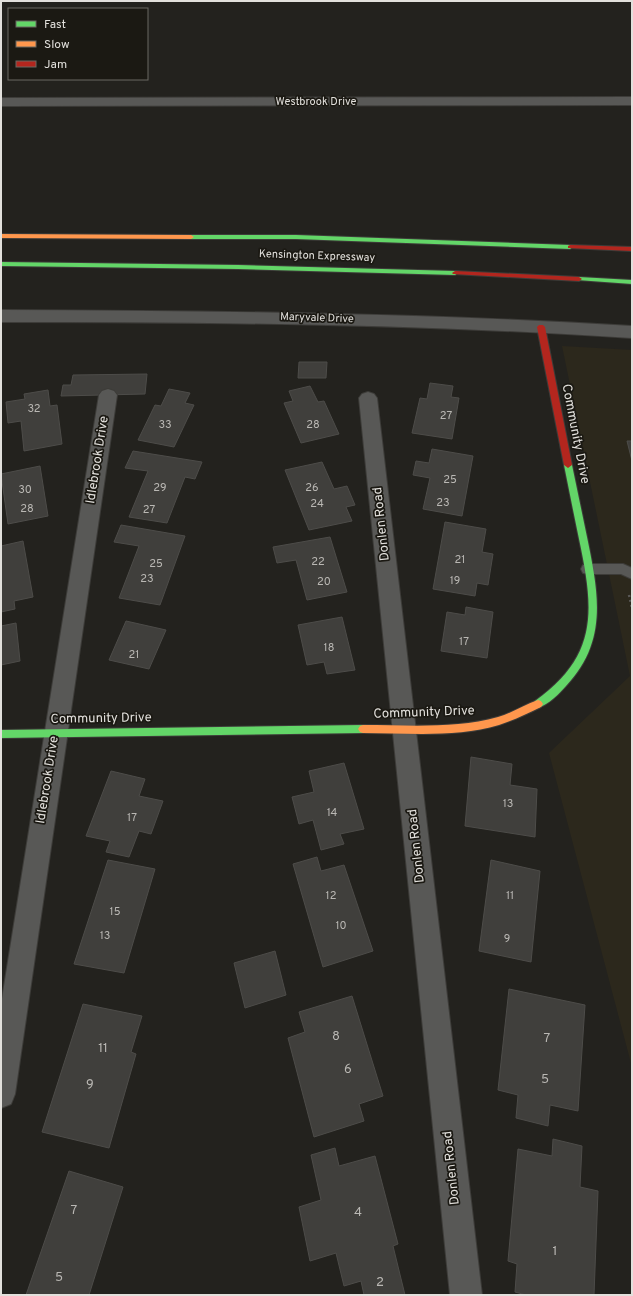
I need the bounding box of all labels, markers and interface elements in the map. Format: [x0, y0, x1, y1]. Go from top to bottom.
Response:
legend [8, 8, 148, 80]
text: Fast [44, 17, 66, 33]
text: Slow [44, 37, 70, 53]
text: Jam [44, 57, 67, 73]
street label: Westbrook Drive [276, 95, 357, 109]
street label: Kensington Expressway [259, 247, 376, 265]
street label: Maryvale Drive [280, 310, 354, 326]
street label: Community Drive [557, 383, 593, 485]
house number: 32 [27, 402, 41, 416]
house number: 27 [440, 409, 452, 423]
street label: Idlebrook Drive [83, 415, 113, 505]
house number: 33 [158, 418, 172, 432]
house number: 28 [306, 418, 320, 432]
house number: 25 [443, 473, 457, 487]
house number: 29 [153, 481, 167, 495]
house number: 26 [305, 481, 319, 495]
house number: 30 [18, 483, 32, 497]
street label: Donlen Road [370, 486, 394, 562]
house number: 23 [436, 496, 450, 510]
house number: 24 [310, 497, 324, 511]
house number: 28 [20, 502, 34, 516]
house number: 27 [143, 503, 155, 517]
house number: 21 [455, 553, 465, 567]
house number: 22 [311, 555, 325, 569]
house number: 25 [149, 557, 163, 571]
house number: 23 [140, 572, 154, 586]
house number: 19 [450, 574, 460, 588]
house number: 20 [317, 575, 331, 589]
house number: 17 [459, 635, 469, 649]
house number: 18 [324, 641, 334, 655]
house number: 21 [129, 648, 139, 662]
street label: Community Drive [373, 703, 475, 723]
street label: Community Drive [50, 710, 152, 728]
street label: Idlebrook Drive [33, 735, 63, 825]
house number: 13 [503, 797, 513, 811]
house number: 14 [327, 806, 338, 820]
street label: Donlen Road [405, 808, 429, 884]
house number: 17 [127, 811, 137, 825]
house number: 12 [326, 889, 336, 903]
house number: 11 [506, 889, 514, 903]
house number: 15 [110, 905, 121, 919]
house number: 10 [335, 919, 347, 933]
house number: 13 [100, 929, 110, 943]
house number: 9 [504, 932, 510, 946]
house number: 8 [332, 1029, 340, 1045]
house number: 7 [544, 1031, 551, 1047]
house number: 11 [98, 1041, 108, 1057]
house number: 6 [344, 1062, 352, 1078]
house number: 5 [541, 1072, 549, 1088]
house number: 9 [86, 1077, 94, 1093]
street label: Donlen Road [440, 1130, 464, 1206]
house number: 7 [71, 1203, 78, 1219]
house number: 4 [354, 1205, 362, 1221]
house number: 1 [553, 1244, 557, 1260]
house number: 5 [55, 1270, 63, 1286]
house number: 2 [376, 1275, 384, 1291]

